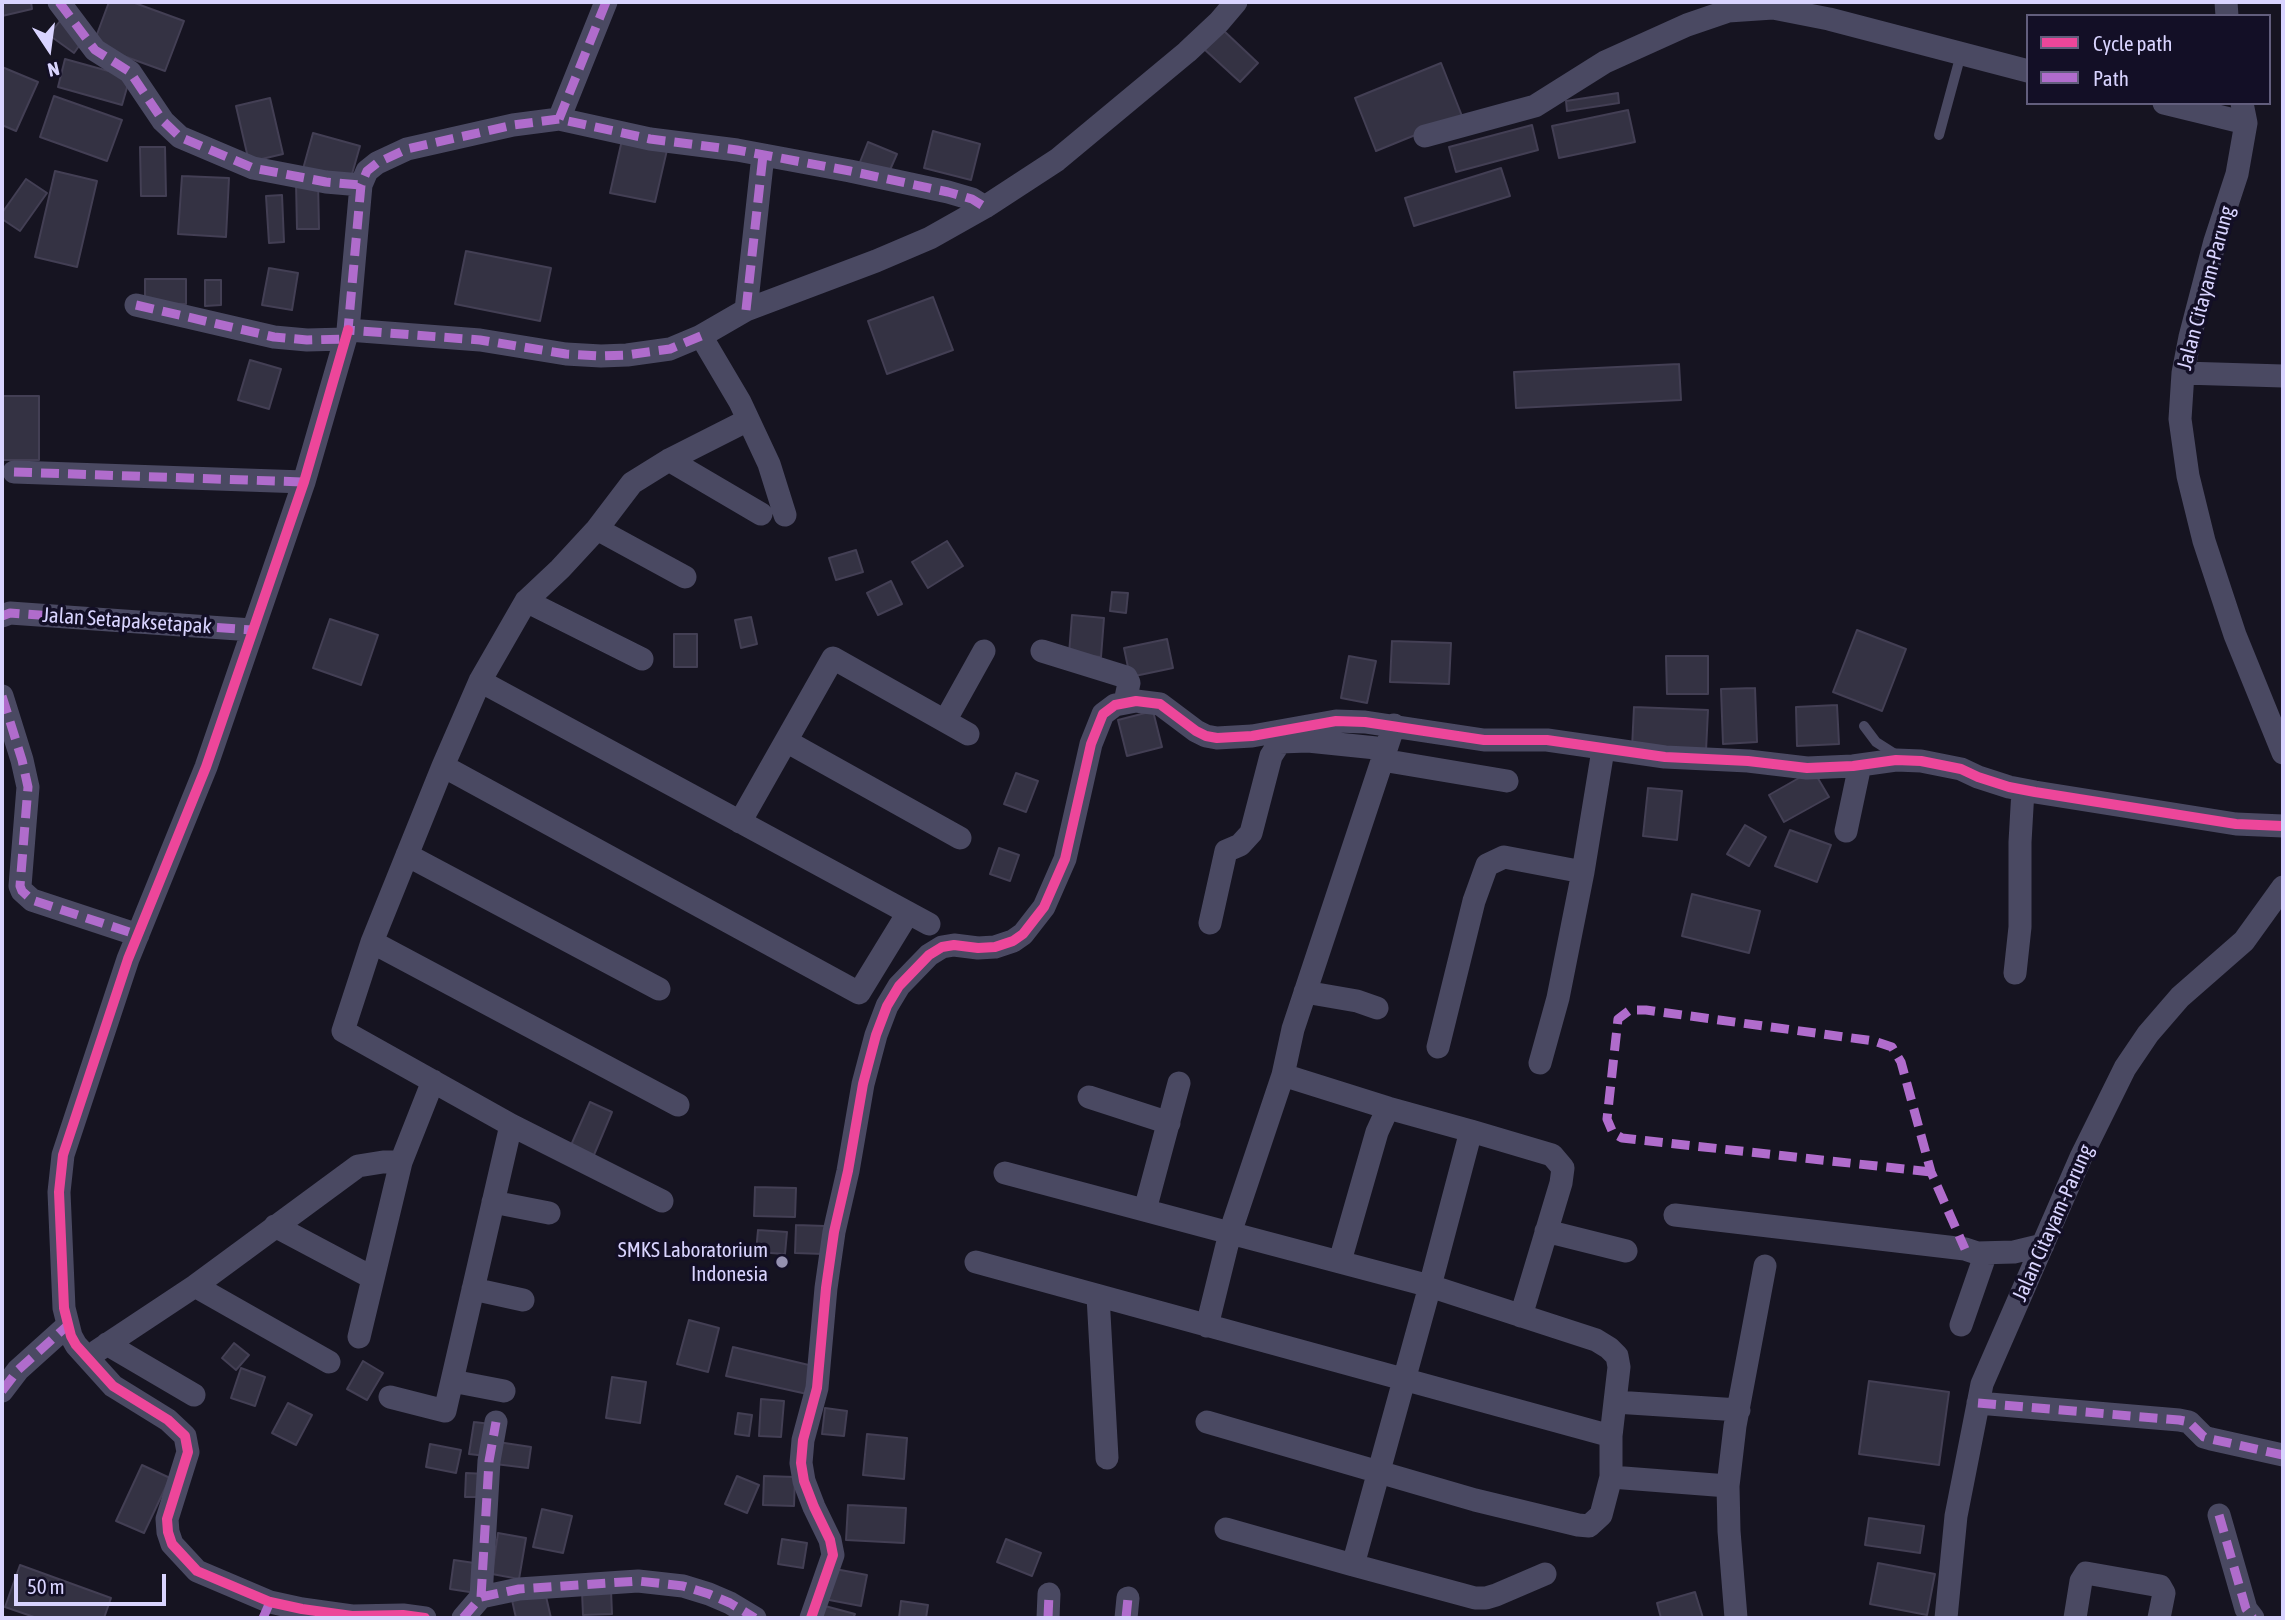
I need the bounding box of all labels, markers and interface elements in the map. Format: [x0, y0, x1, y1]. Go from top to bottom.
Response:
north arrow [14, 14, 84, 84]
legend [2026, 14, 2271, 105]
text: Cycle path [2093, 31, 2172, 55]
text: N [46, 57, 62, 81]
text: Path [2093, 66, 2129, 90]
street label: Jalan Citayam-Parung [2172, 203, 2240, 373]
street label: Jalan Setapaksetapak [41, 603, 213, 639]
street label: Jalan Citayam-Parung [2007, 1141, 2099, 1305]
place label: SMKS Laboratorium Indonesia [618, 1237, 768, 1287]
marker: SMKS Laboratorium Indonesia [774, 1254, 790, 1270]
scale bar [18, 1560, 170, 1604]
text: 50 m [27, 1574, 65, 1598]

